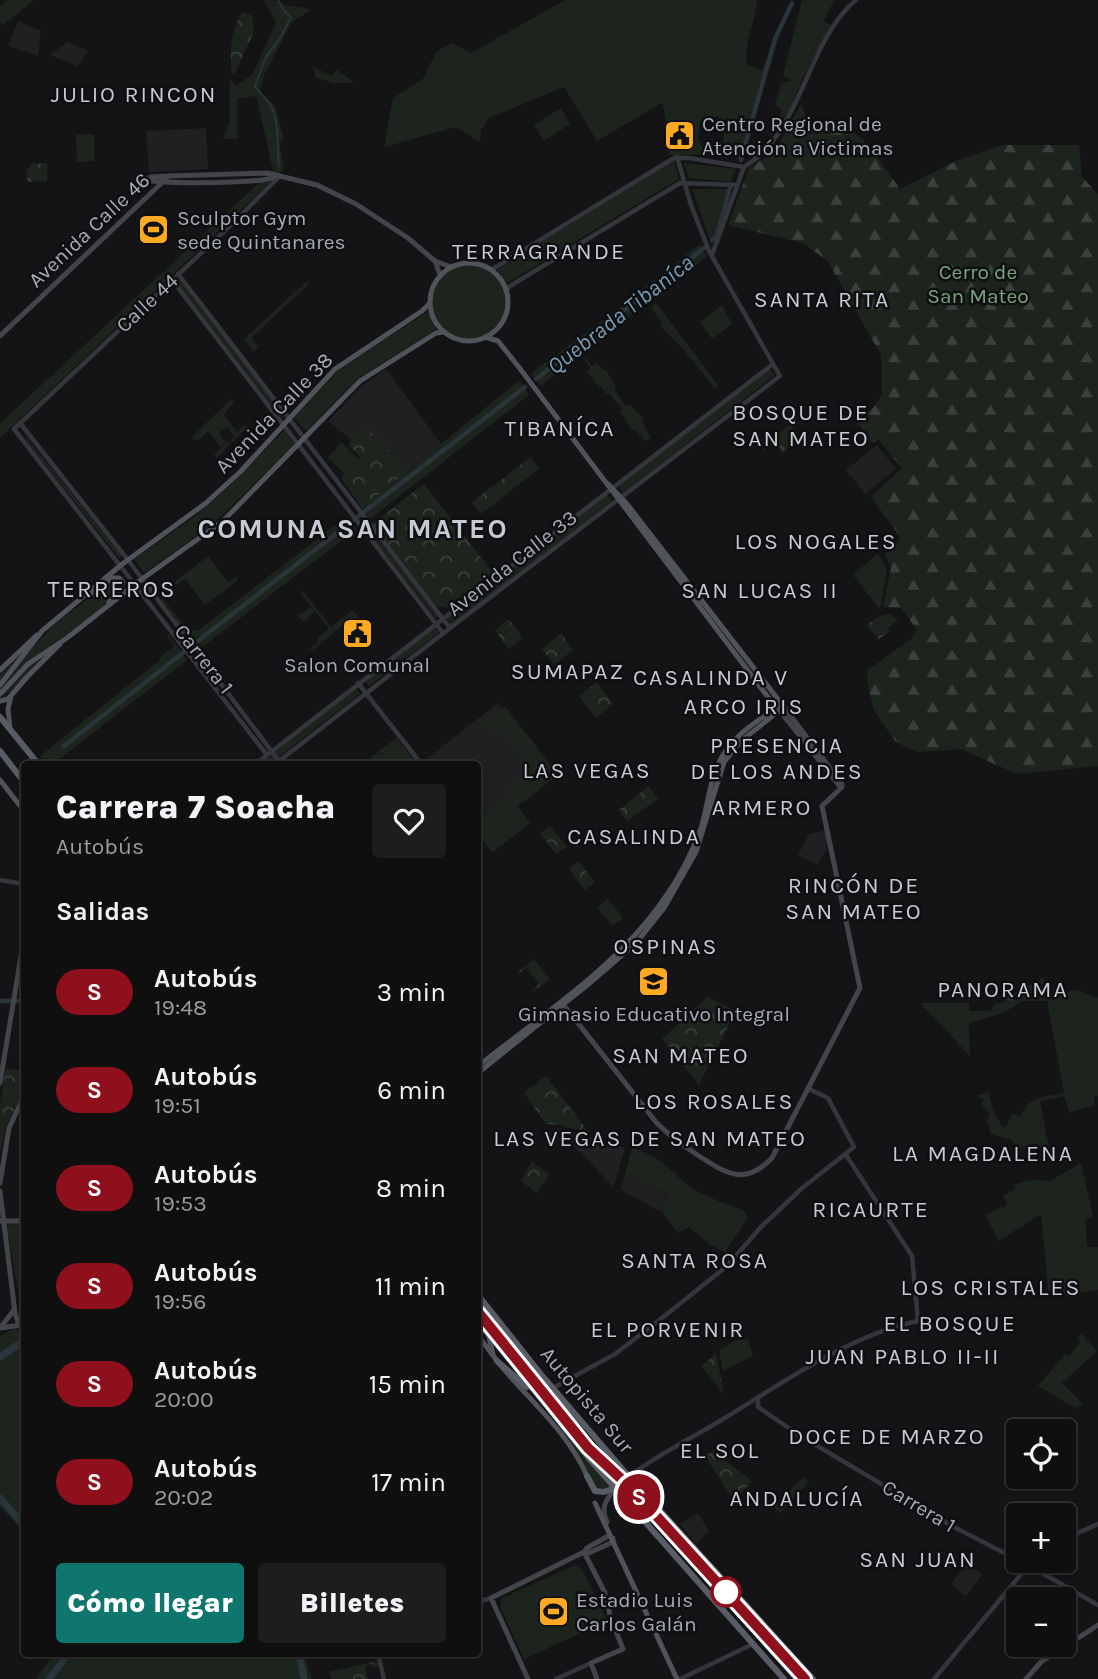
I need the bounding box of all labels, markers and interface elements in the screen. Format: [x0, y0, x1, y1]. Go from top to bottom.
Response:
district label: JULIO RINCON [51, 81, 217, 108]
place label: Centro Regional de Atención a Victimas [702, 112, 894, 160]
public building icon: Centro Regional de Atención a Victimas [662, 119, 696, 153]
street label: Avenida Calle 46 [24, 168, 154, 292]
place label: Sculptor Gym sede Quintanares [177, 206, 345, 254]
sports icon: Sculptor Gym sede Quintanares [137, 213, 171, 247]
district label: TERRAGRANDE [452, 238, 626, 265]
water label: Quebrada Tibaníca [542, 249, 699, 380]
park label: Cerro de San Mateo [927, 260, 1029, 308]
street label: Calle 44 [111, 268, 183, 337]
district label: SANTA RITA [754, 286, 890, 313]
street label: Avenida Calle 38 [210, 348, 338, 478]
district label: BOSQUE DE SAN MATEO [732, 399, 870, 452]
district label: TIBANÍCA [505, 415, 615, 442]
street label: Avenida Calle 33 [443, 505, 581, 621]
district label: COMUNA SAN MATEO [197, 512, 509, 545]
district label: LOS NOGALES [734, 528, 898, 555]
district label: TERREROS [47, 575, 177, 603]
district label: SAN LUCAS II [681, 577, 839, 604]
public building icon: Salon Comunal [340, 616, 374, 650]
street label: Carrera 1 [169, 620, 239, 698]
place label: Salon Comunal [284, 653, 430, 677]
district label: SUMAPAZ [511, 658, 625, 685]
district label: CASALINDA V [633, 664, 789, 691]
district label: ARCO IRIS [684, 693, 804, 720]
district label: PRESENCIA DE LOS ANDES [690, 732, 864, 785]
district label: LAS VEGAS [522, 757, 652, 784]
button: heart [372, 784, 446, 858]
text: Carrera 7 Soacha [56, 788, 336, 826]
district label: ARMERO [712, 794, 812, 821]
district label: CASALINDA [567, 823, 701, 850]
text: Autobús [56, 833, 144, 860]
district label: RINCÓN DE SAN MATEO [785, 872, 923, 925]
text: Salidas [56, 896, 149, 927]
district label: OSPINAS [614, 933, 718, 960]
text: Autobús [154, 963, 258, 994]
school or university icon: Gimnasio Educativo Integral [637, 965, 671, 999]
district label: PANORAMA [937, 976, 1069, 1003]
text: 3 min [377, 977, 446, 1008]
text: S [87, 978, 102, 1006]
text: 19:48 [154, 994, 207, 1021]
place label: Gimnasio Educativo Integral [518, 1002, 790, 1026]
district label: SAN MATEO [612, 1042, 750, 1069]
text: Autobús [154, 1061, 258, 1092]
text: 6 min [377, 1075, 446, 1106]
text: S [87, 1076, 102, 1104]
district label: LOS ROSALES [634, 1088, 794, 1115]
text: 19:51 [154, 1092, 201, 1119]
district label: LAS VEGAS DE SAN MATEO [493, 1125, 807, 1152]
district label: LA MAGDALENA [892, 1140, 1074, 1167]
text: Autobús [154, 1159, 258, 1190]
text: 8 min [376, 1173, 446, 1204]
text: S [87, 1174, 102, 1202]
text: 19:53 [154, 1190, 207, 1217]
district label: RICAURTE [812, 1196, 930, 1223]
district label: SANTA ROSA [621, 1247, 769, 1274]
text: Autobús [154, 1257, 258, 1288]
text: 11 min [375, 1271, 446, 1302]
text: S [87, 1272, 102, 1300]
district label: LOS CRISTALES [901, 1274, 1081, 1301]
text: 19:56 [154, 1288, 206, 1315]
district label: EL BOSQUE [883, 1310, 1017, 1337]
district label: EL PORVENIR [591, 1316, 745, 1343]
street label: Autopista Sur [536, 1342, 639, 1458]
district label: JUAN PABLO II-II [806, 1343, 1000, 1370]
text: Autobús [154, 1355, 258, 1386]
text: 15 min [369, 1369, 446, 1400]
text: S [87, 1370, 102, 1398]
text: 20:00 [154, 1386, 214, 1413]
map controls [1006, 1419, 1076, 1657]
button: locate [1006, 1419, 1076, 1489]
district label: DOCE DE MARZO [788, 1423, 986, 1450]
district label: EL SOL [680, 1437, 760, 1464]
text: Autobús [154, 1453, 258, 1484]
text: 17 min [371, 1467, 446, 1498]
text: S [87, 1468, 102, 1496]
line badge: S [616, 1474, 662, 1520]
street label: Carrera 1 [878, 1475, 960, 1537]
text: S [631, 1483, 647, 1511]
text: 20:02 [154, 1484, 213, 1511]
district label: ANDALUCÍA [730, 1485, 864, 1512]
button: + [1006, 1503, 1076, 1573]
district label: SAN JUAN [859, 1546, 977, 1573]
button: Cómo llegar [56, 1563, 244, 1643]
button: Billetes [258, 1563, 446, 1643]
unlabelled marker [711, 1577, 741, 1607]
button: − [1006, 1587, 1076, 1657]
place label: Estadio Luis Carlos Galán [576, 1588, 697, 1636]
sports icon: Estadio Luis Carlos Galán [536, 1595, 570, 1629]

